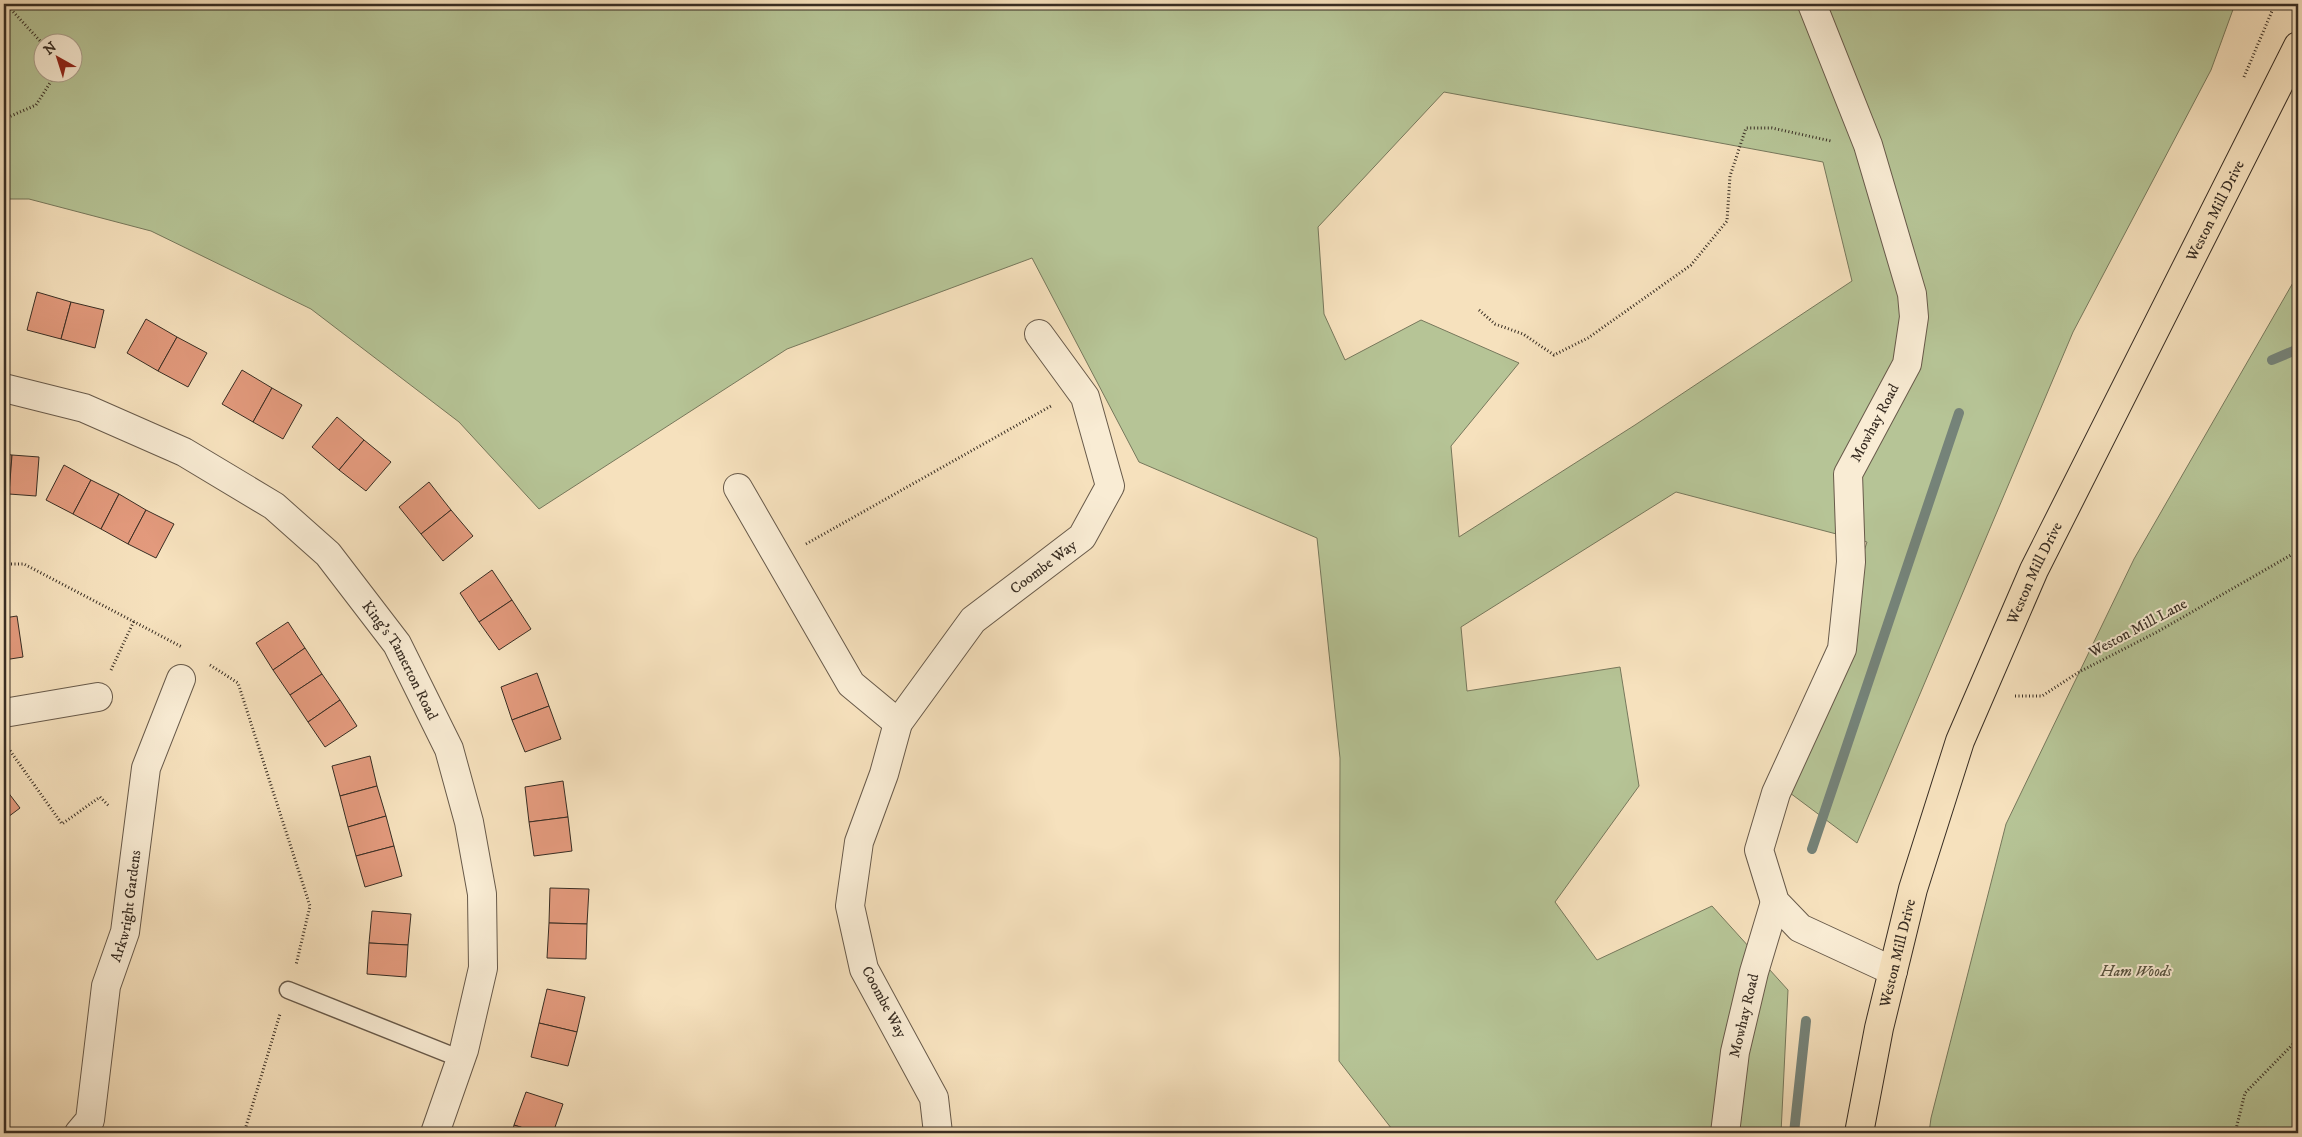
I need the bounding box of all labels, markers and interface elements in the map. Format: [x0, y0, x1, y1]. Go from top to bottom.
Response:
north arrow [32, 32, 82, 82]
text: N [40, 38, 61, 59]
street label: Weston Mill Drive [2181, 157, 2248, 265]
street label: Mowhay Road [1846, 380, 1904, 465]
street label: Weston Mill Drive [2002, 519, 2066, 628]
street label: Coombe Way [1006, 535, 1081, 598]
street label: Weston Mill Lane [2085, 594, 2190, 662]
street label: King's Tamerton Road [358, 597, 443, 723]
street label: Arkwright Gardens [106, 849, 145, 964]
street label: Weston Mill Drive [1875, 897, 1920, 1010]
park label: Ham Woods [2100, 962, 2172, 981]
street label: Coombe Way [857, 963, 911, 1042]
street label: Mowhay Road [1724, 971, 1763, 1060]

